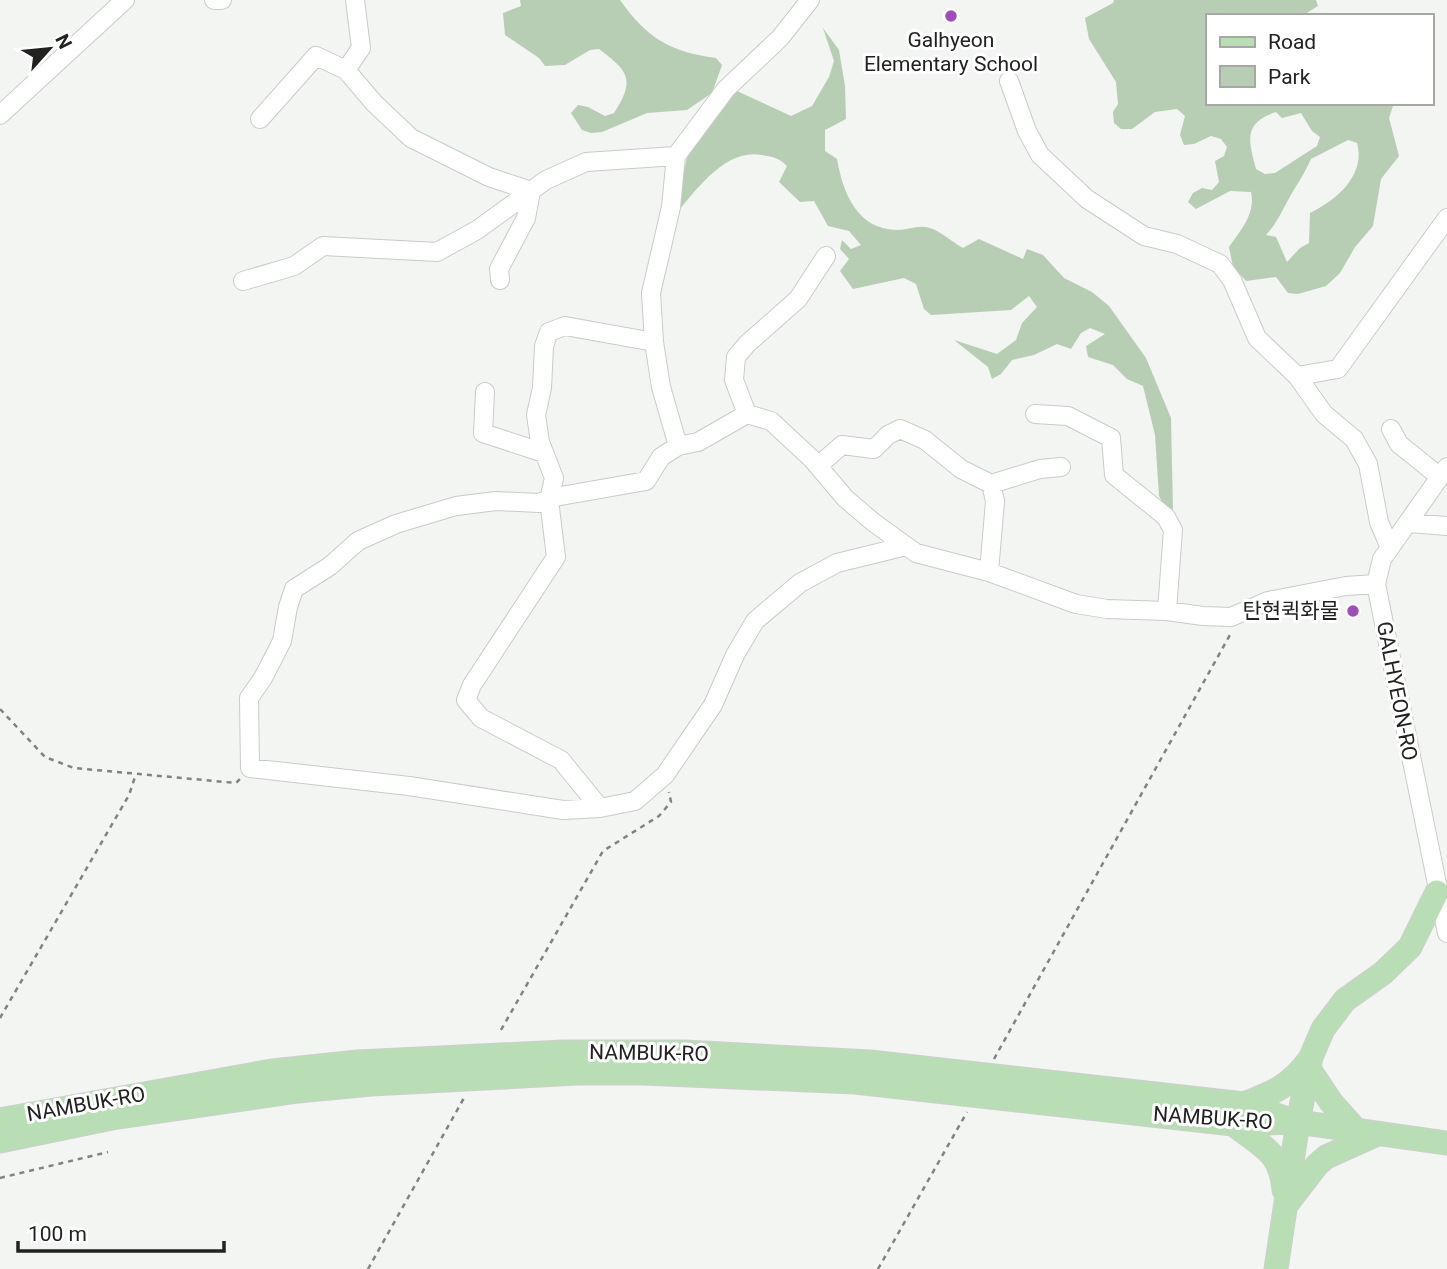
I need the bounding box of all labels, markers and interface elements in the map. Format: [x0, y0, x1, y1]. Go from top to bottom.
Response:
marker: Galhyeon Elementary School [943, 8, 959, 24]
north arrow [14, 14, 84, 84]
legend [1206, 14, 1433, 105]
place label: Galhyeon Elementary School [864, 28, 1038, 76]
text: N [50, 30, 77, 53]
text: Road [1268, 30, 1316, 54]
text: Park [1268, 65, 1311, 89]
place label: 탄현퀵화물 [1242, 599, 1339, 623]
marker: 탄현퀵화물 [1345, 603, 1361, 619]
street label: GALHYEON-RO [1372, 619, 1422, 763]
street label: NAMBUK-RO [589, 1040, 709, 1066]
street label: NAMBUK-RO [25, 1082, 147, 1126]
street label: NAMBUK-RO [1152, 1102, 1274, 1134]
scale bar [18, 1210, 224, 1254]
text: 100 m [28, 1222, 87, 1246]

